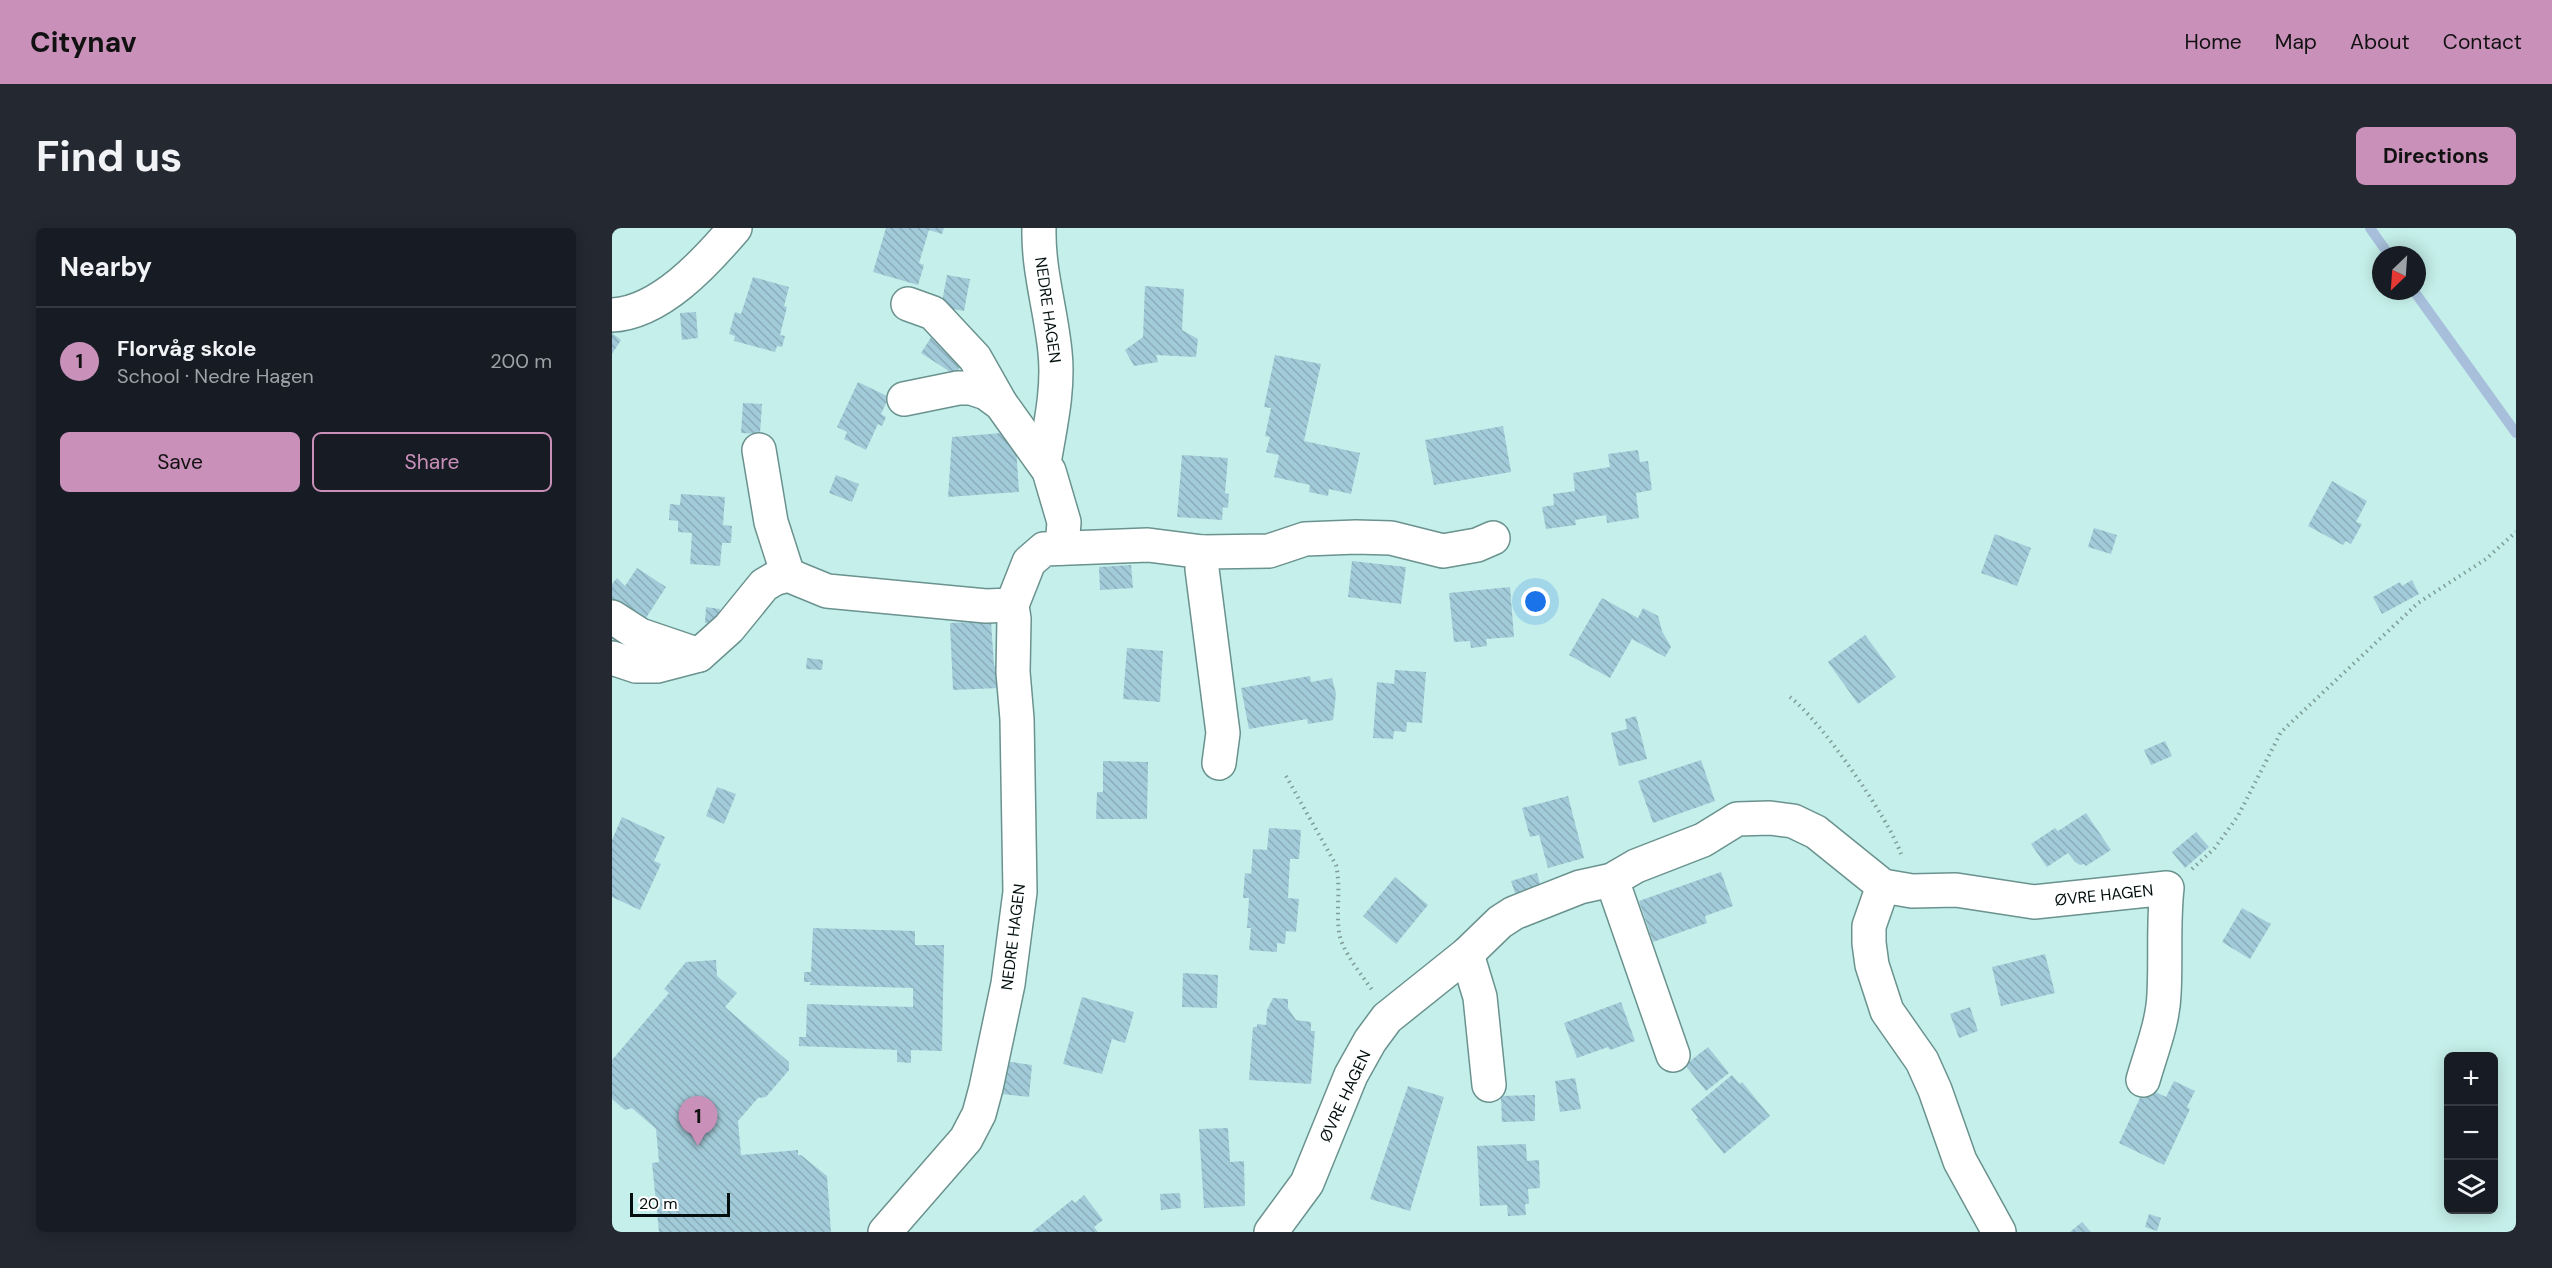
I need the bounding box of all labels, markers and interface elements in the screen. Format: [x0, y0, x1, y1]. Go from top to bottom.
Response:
text: Citynav [30, 24, 136, 61]
text: Home [2184, 28, 2242, 56]
text: Map [2275, 28, 2317, 56]
text: About [2350, 28, 2410, 56]
text: Contact [2443, 28, 2522, 56]
button: Directions [2356, 127, 2516, 185]
text: Find us [36, 129, 182, 184]
north arrow [2372, 246, 2426, 300]
text: Nearby [60, 250, 152, 284]
street label: NEDRE HAGEN [1030, 256, 1066, 364]
text: Florvåg skole [117, 334, 257, 363]
text: 1 [76, 348, 83, 374]
text: 200 m [490, 348, 552, 374]
text: School · Nedre Hagen [117, 363, 314, 389]
button: Save [60, 432, 300, 492]
button: Share [312, 432, 552, 492]
your location [1521, 587, 1550, 616]
street label: ØVRE HAGEN [2054, 879, 2154, 911]
street label: NEDRE HAGEN [996, 883, 1030, 991]
street label: ØVRE HAGEN [1315, 1047, 1375, 1145]
map controls [2444, 1052, 2498, 1214]
button: + [2444, 1052, 2498, 1106]
pin: 1 [678, 1096, 718, 1146]
button: − [2444, 1106, 2498, 1160]
button: layers [2444, 1160, 2498, 1214]
scale bar [630, 1190, 730, 1218]
text: 20 m [639, 1193, 678, 1214]

